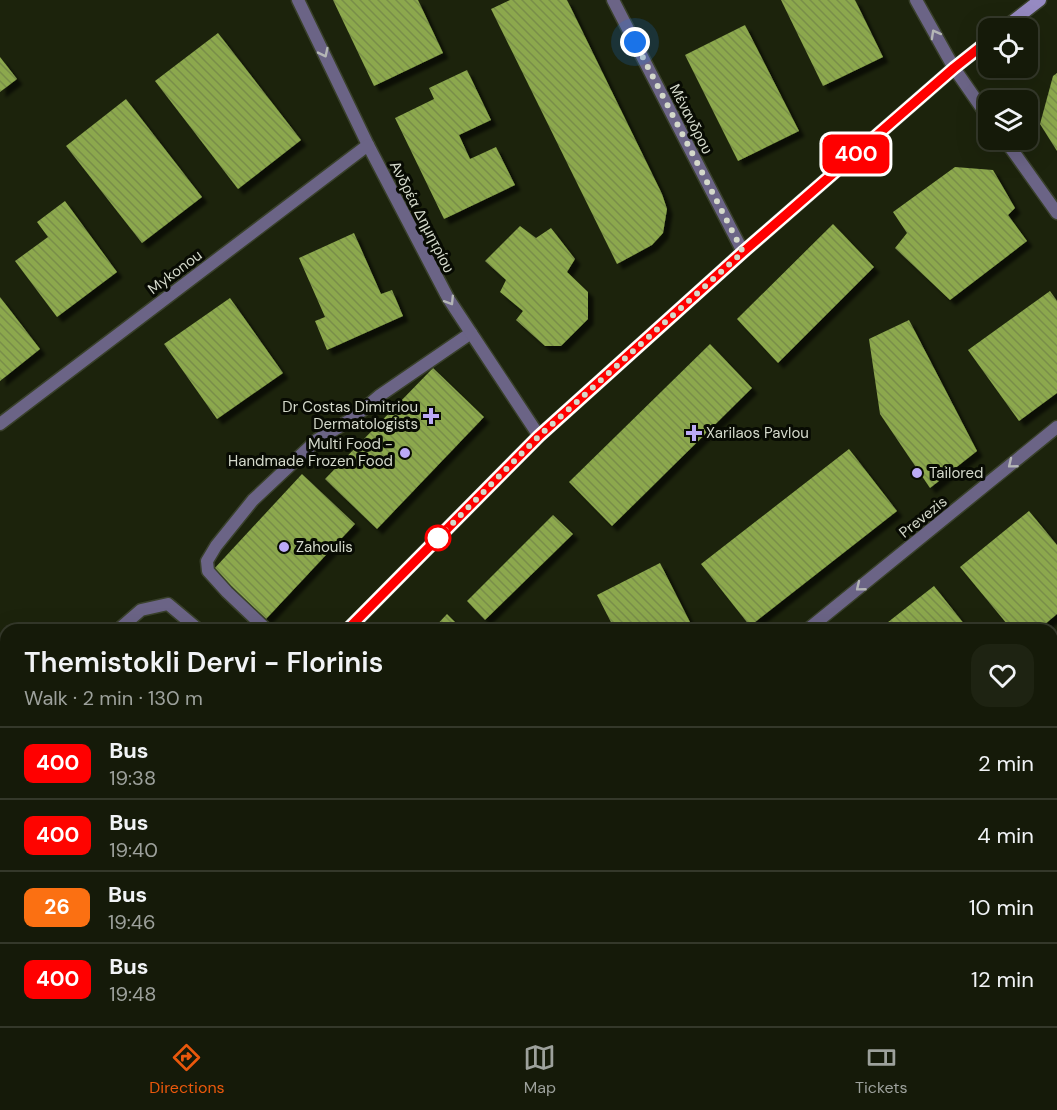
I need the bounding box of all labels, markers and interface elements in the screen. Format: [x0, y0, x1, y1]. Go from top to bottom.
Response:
map controls [978, 18, 1038, 150]
button: locate [978, 18, 1038, 78]
your location [620, 27, 650, 57]
one-way arrow [931, 30, 942, 40]
one-way arrow [316, 46, 328, 57]
street label: Μένανδρου [665, 80, 717, 158]
button: layers [978, 90, 1038, 150]
line badge: 400 [822, 134, 890, 174]
text: 400 [834, 140, 878, 168]
street label: Ανδρέα Δημητρίου [385, 158, 459, 276]
street label: Mykonou [144, 245, 206, 299]
one-way arrow [443, 295, 455, 305]
place label: Dr Costas Dimitriou Dermatologists [282, 397, 418, 434]
marker: Dr Costas Dimitriou Dermatologists [422, 407, 440, 425]
place label: Xarilaos Pavlou [706, 423, 809, 443]
marker: Xarilaos Pavlou [687, 426, 701, 440]
place label: Multi Food - Handmade Frozen Food [228, 434, 393, 471]
marker: Multi Food - Handmade Frozen Food [398, 446, 412, 460]
one-way arrow [1007, 457, 1018, 468]
place label: Tailored [929, 463, 984, 483]
marker: Tailored [910, 466, 924, 480]
street label: Prevezis [895, 492, 951, 542]
unlabelled marker [425, 525, 451, 551]
place label: Zahoulis [296, 537, 353, 557]
marker: Zahoulis [277, 540, 291, 554]
one-way arrow [856, 580, 867, 591]
text: Themistokli Dervi - Florinis [24, 644, 383, 681]
button: heart [971, 644, 1034, 707]
text: Walk · 2 min · 130 m [24, 685, 203, 711]
text: Bus [109, 736, 149, 765]
text: 400 [36, 749, 79, 777]
text: 2 min [978, 749, 1034, 778]
text: 19:38 [109, 765, 156, 791]
text: Bus [109, 808, 149, 837]
text: 400 [36, 821, 79, 849]
text: 4 min [977, 821, 1034, 850]
text: 19:40 [109, 837, 158, 863]
text: Bus [108, 880, 147, 909]
text: 26 [44, 893, 70, 921]
text: 10 min [969, 893, 1034, 922]
text: 19:46 [108, 909, 156, 935]
text: Bus [109, 952, 149, 981]
text: 400 [36, 965, 79, 993]
text: 12 min [971, 965, 1034, 994]
text: 19:48 [109, 981, 156, 1007]
tab: Directions [149, 1041, 225, 1098]
tab: Map [523, 1041, 556, 1098]
tab: Tickets [855, 1041, 908, 1098]

